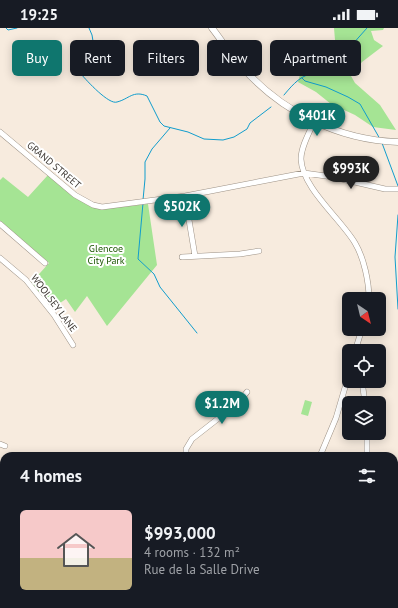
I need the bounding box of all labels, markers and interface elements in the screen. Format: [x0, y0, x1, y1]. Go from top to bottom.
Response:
text: 19:25 [20, 5, 58, 24]
chip: Buy [12, 40, 62, 76]
chip: Rent [70, 40, 125, 76]
chip: Filters [133, 40, 199, 76]
chip: New [207, 40, 262, 76]
chip: Apartment [270, 40, 361, 76]
pin: $401K [289, 103, 345, 137]
text: $401K [298, 107, 336, 124]
street label: GRAND STREET [24, 139, 84, 192]
pin: $993K [323, 156, 379, 190]
text: $993K [332, 160, 370, 177]
pin: $502K [154, 194, 210, 228]
text: $502K [163, 198, 201, 215]
park label: Glencoe City Park [87, 242, 125, 267]
street label: WOOLSEY LANE [28, 272, 80, 334]
north arrow [342, 292, 386, 336]
map controls [342, 292, 386, 440]
button: locate [342, 344, 386, 388]
pin: $1.2M [194, 391, 250, 425]
text: $1.2M [204, 395, 240, 412]
button: layers [342, 396, 386, 440]
text: 4 homes [20, 465, 82, 487]
icon: filters [356, 465, 378, 487]
text: $993,000 [144, 522, 216, 544]
icon: home [52, 526, 100, 574]
text: 4 rooms · 132 m² [144, 544, 240, 561]
text: Rue de la Salle Drive [144, 561, 260, 578]

